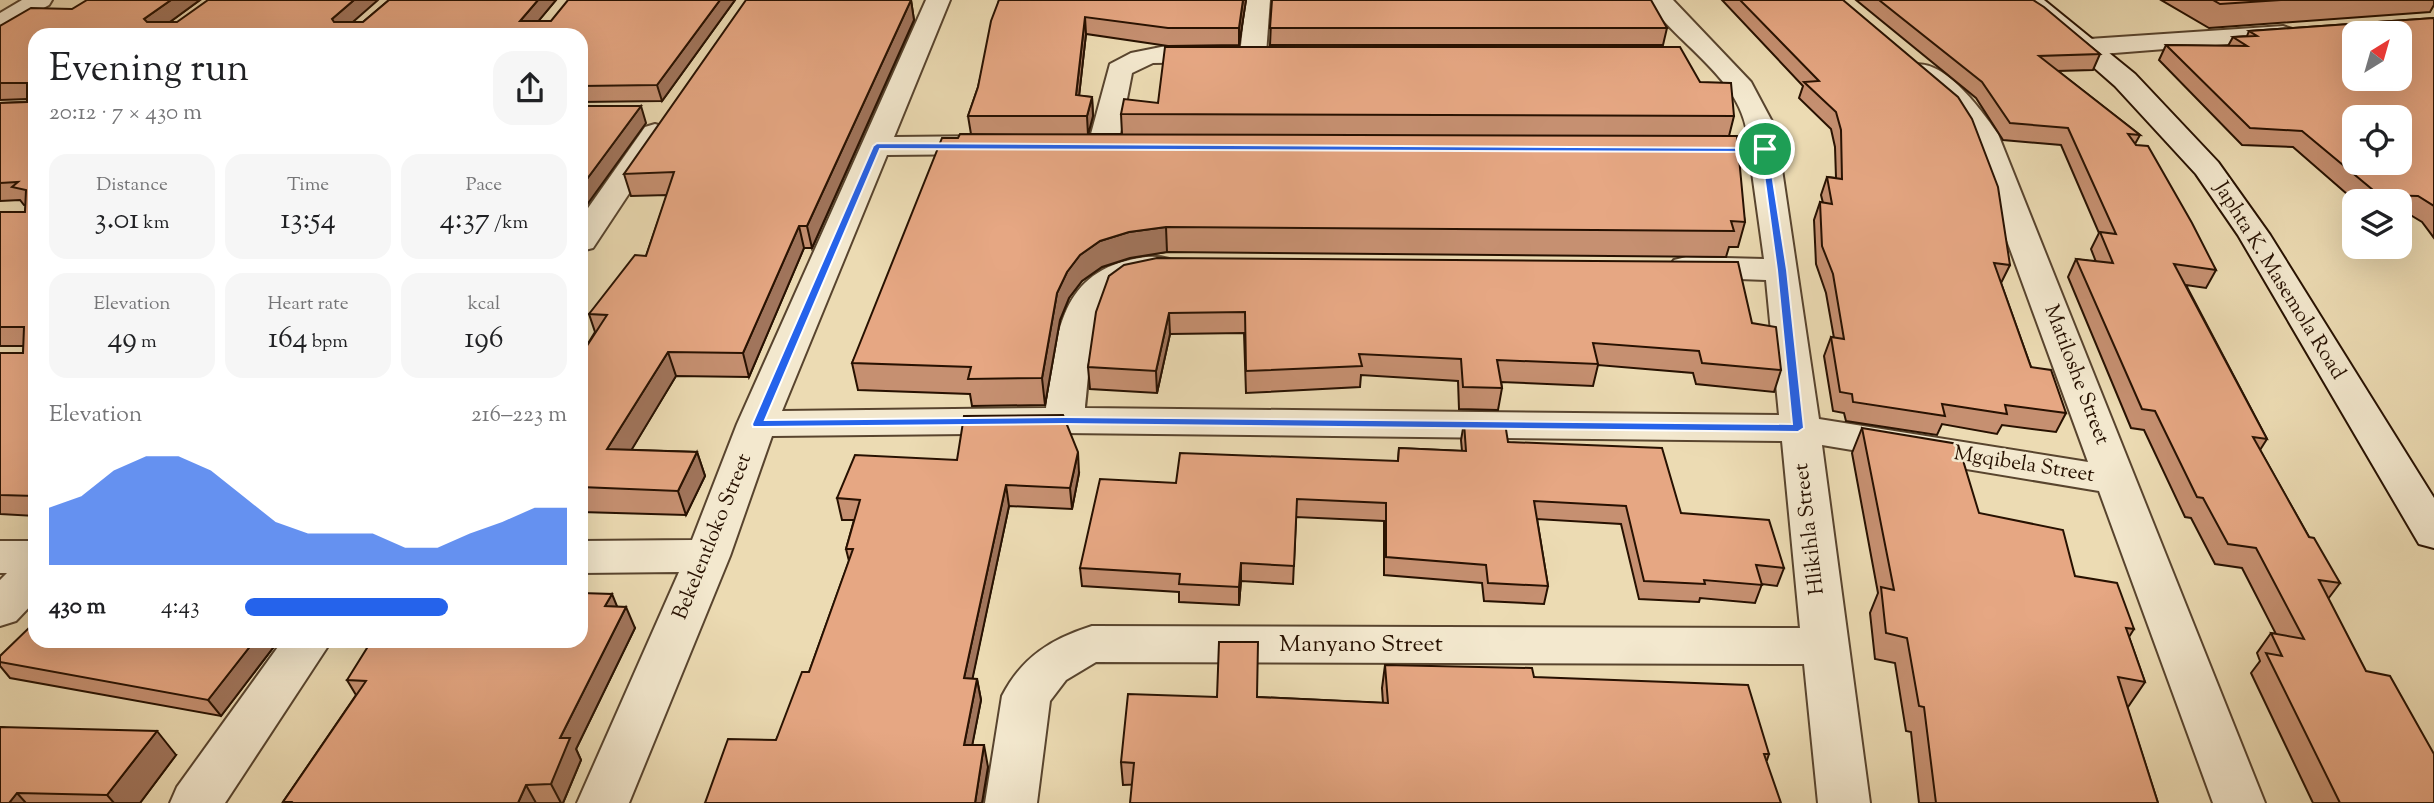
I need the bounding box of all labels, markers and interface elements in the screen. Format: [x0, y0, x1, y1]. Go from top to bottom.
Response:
north arrow [2342, 21, 2412, 91]
map controls [2342, 21, 2412, 259]
text: Evening run [49, 44, 249, 98]
button: share [493, 51, 567, 125]
text: 20:12 · 7 × 430 m [49, 97, 202, 130]
button: locate [2342, 105, 2412, 175]
pin [1735, 119, 1795, 179]
icon: arrive [1746, 130, 1784, 168]
text: Distance [96, 172, 168, 199]
text: Time [287, 172, 329, 199]
text: Pace [466, 172, 502, 199]
street label: Japhta K. Masemola Road [2205, 175, 2352, 386]
button: layers [2342, 189, 2412, 259]
text: 3.01 [95, 199, 139, 242]
text: 13:54 [280, 199, 336, 242]
text: 4:37 [440, 199, 490, 242]
text: km [139, 210, 169, 237]
text: /km [490, 210, 528, 237]
text: Elevation [93, 291, 171, 318]
text: Heart rate [267, 291, 349, 318]
text: kcal [468, 291, 500, 318]
street label: Matiloshe Street [2035, 301, 2117, 449]
text: 49 [107, 318, 137, 361]
text: 164 [268, 318, 308, 361]
text: 196 [464, 318, 504, 361]
text: m [137, 329, 157, 356]
text: bpm [308, 329, 348, 356]
text: Elevation [49, 399, 142, 432]
text: 216–223 m [471, 399, 567, 432]
street label: Mgqibela Street [1952, 439, 2096, 491]
street label: Bekelentloko Street [666, 449, 760, 625]
street label: Hlikihla Street [1787, 461, 1833, 597]
text: 430 m [49, 591, 106, 624]
text: 4:43 [161, 591, 199, 624]
street label: Manyano Street [1279, 628, 1443, 662]

